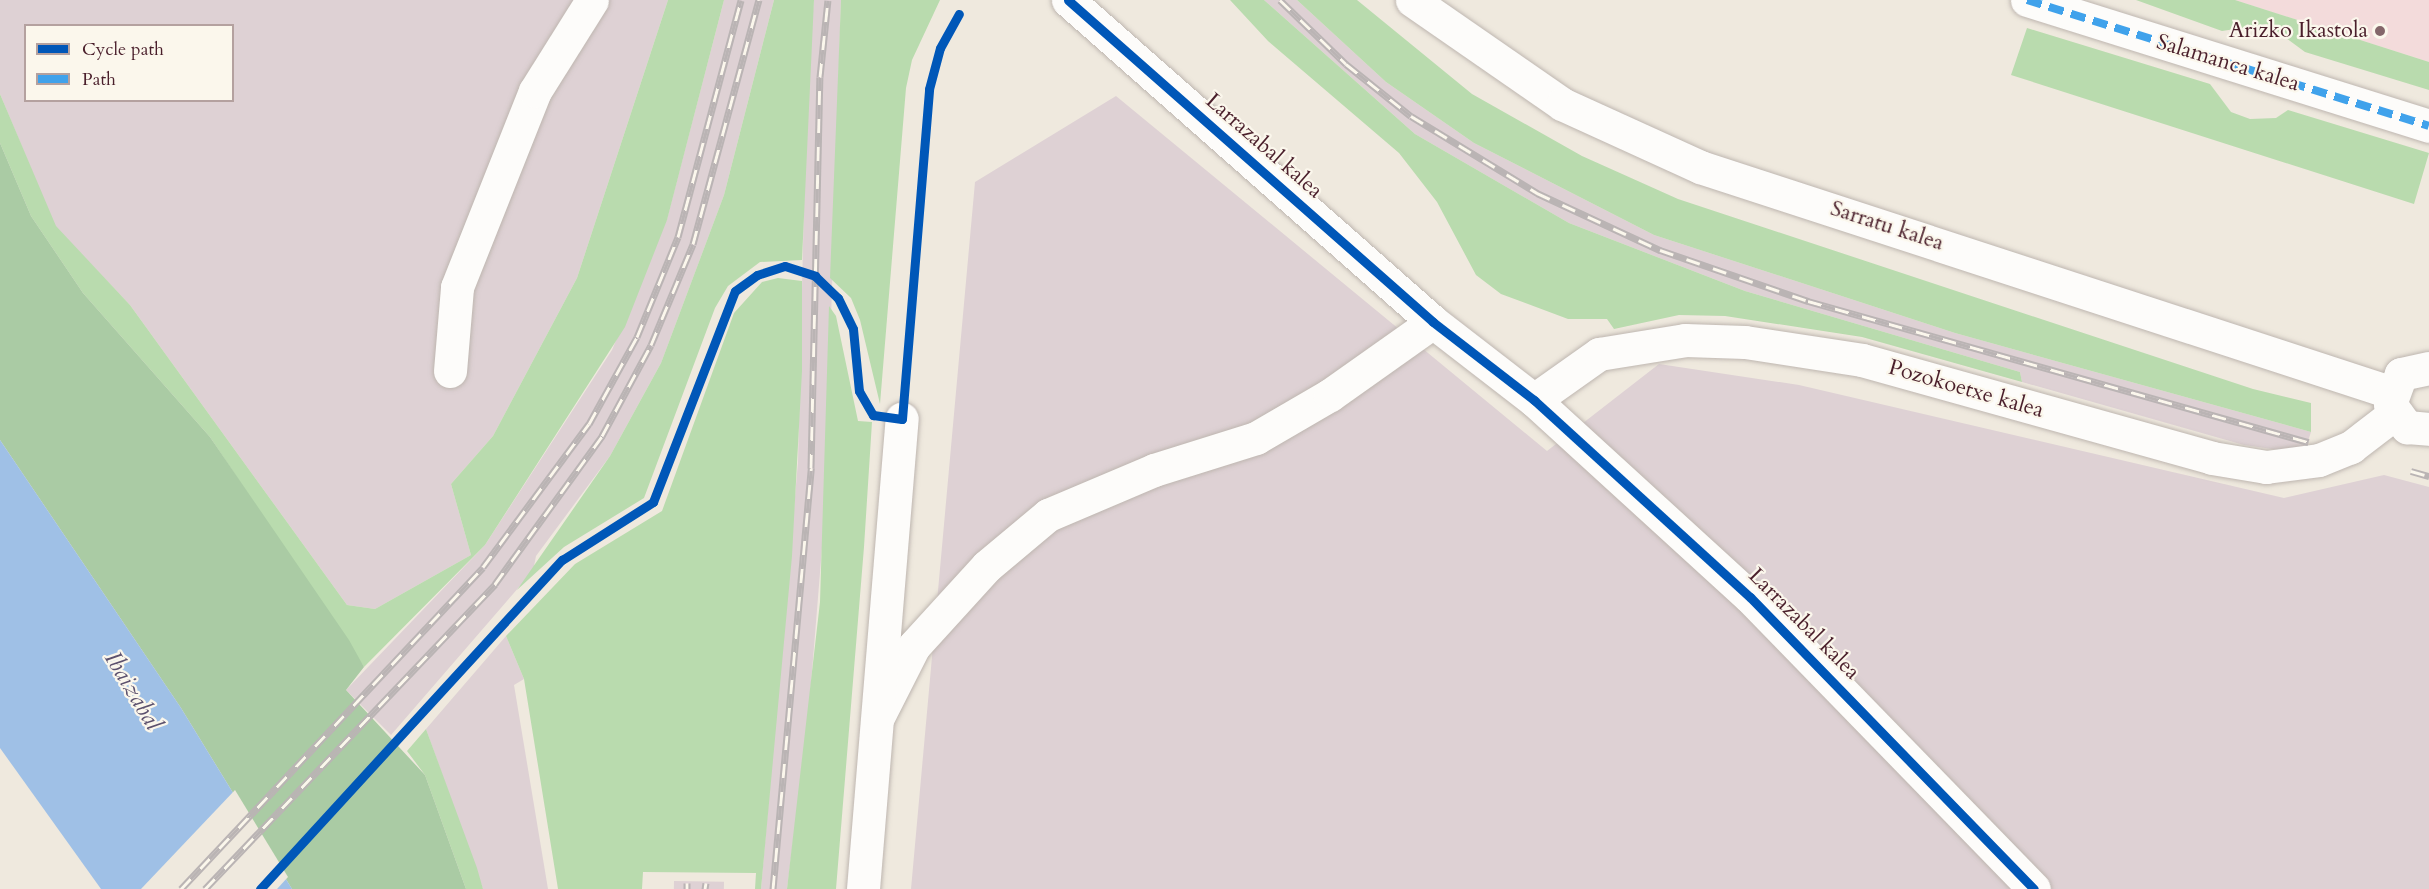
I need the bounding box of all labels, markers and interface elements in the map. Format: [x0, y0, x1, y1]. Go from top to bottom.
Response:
place label: Arizko Ikastola [2229, 18, 2368, 44]
legend [24, 24, 234, 102]
marker: Arizko Ikastola [2373, 24, 2387, 38]
street label: Salamanca kalea [2153, 29, 2303, 97]
text: Cycle path [82, 37, 164, 62]
text: Path [82, 67, 116, 92]
street label: Larrazabal kalea [1200, 88, 1328, 204]
street label: Sarratu kalea [1827, 195, 1947, 257]
street label: Pozokoetxe kalea [1885, 354, 2047, 424]
street label: Larrazabal kalea [1743, 563, 1865, 685]
water label: Ibaizabal [98, 646, 168, 736]

